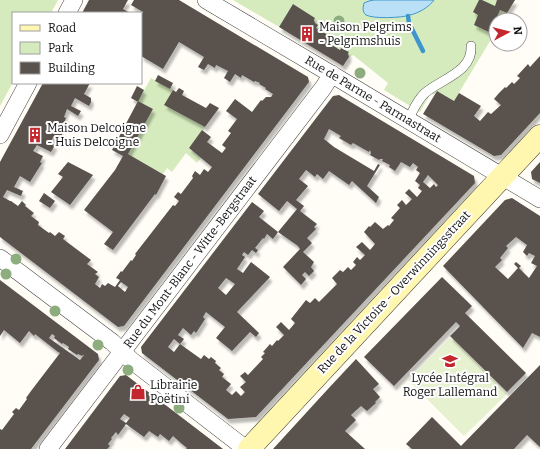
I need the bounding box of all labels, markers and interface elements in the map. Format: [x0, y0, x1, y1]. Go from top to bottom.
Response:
legend [12, 12, 142, 84]
north arrow [488, 12, 528, 52]
place label: Maison Pelgrims - Pelgrimshuis [319, 20, 412, 48]
text: Road [48, 21, 76, 35]
building icon: Maison Pelgrims - Pelgrimshuis [298, 25, 316, 43]
text: N [510, 26, 524, 36]
text: Park [48, 41, 74, 55]
street label: Rue de Parme - Parmastraat [302, 53, 444, 146]
text: Building [48, 61, 95, 75]
place label: Maison Delcoigne - Huis Delcoigne [47, 121, 146, 149]
building icon: Maison Delcoigne - Huis Delcoigne [26, 126, 44, 144]
street label: Rue du Mont-Blanc - Witte-Bergstraat [121, 173, 260, 351]
street label: Rue de la Victoire - Overwinningsstraat [315, 207, 474, 376]
school or university icon: Lycée Intégral Roger Lallemand [441, 352, 459, 370]
place label: Lycée Intégral Roger Lallemand [403, 371, 497, 399]
place label: Librairie Poëtini [150, 378, 197, 406]
shop icon: Librairie Poëtini [129, 383, 147, 401]

